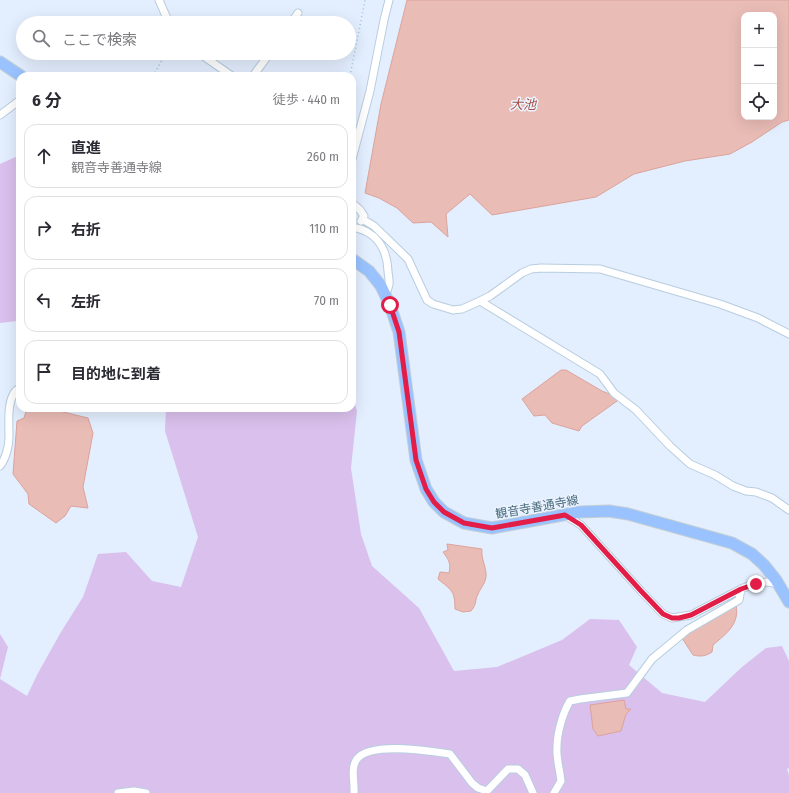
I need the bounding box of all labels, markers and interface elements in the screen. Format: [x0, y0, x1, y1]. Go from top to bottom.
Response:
map controls [741, 12, 777, 120]
button: + [741, 12, 777, 48]
search box [16, 16, 356, 60]
icon: search [30, 27, 52, 49]
text: ここで検索 [62, 31, 137, 49]
button: − [741, 48, 777, 84]
button: locate [741, 84, 777, 120]
text: 6 分 [32, 90, 61, 111]
text: 徒歩 · 440 m [273, 92, 340, 107]
water label: 大池 [510, 97, 538, 112]
text: 直進 [71, 139, 101, 157]
icon: ahead [33, 145, 55, 167]
text: 260 m [307, 149, 339, 164]
text: 観音寺善通寺線 [71, 160, 162, 175]
icon: right [33, 217, 55, 239]
text: 右折 [71, 221, 101, 239]
text: 110 m [309, 221, 339, 236]
icon: left [33, 289, 55, 311]
text: 左折 [71, 293, 101, 311]
text: 70 m [314, 293, 339, 308]
route start [381, 296, 399, 314]
icon: arrive [33, 361, 55, 383]
text: 目的地に到着 [71, 365, 161, 383]
street label: 観音寺善通寺線 [494, 493, 580, 521]
route end [747, 575, 765, 593]

